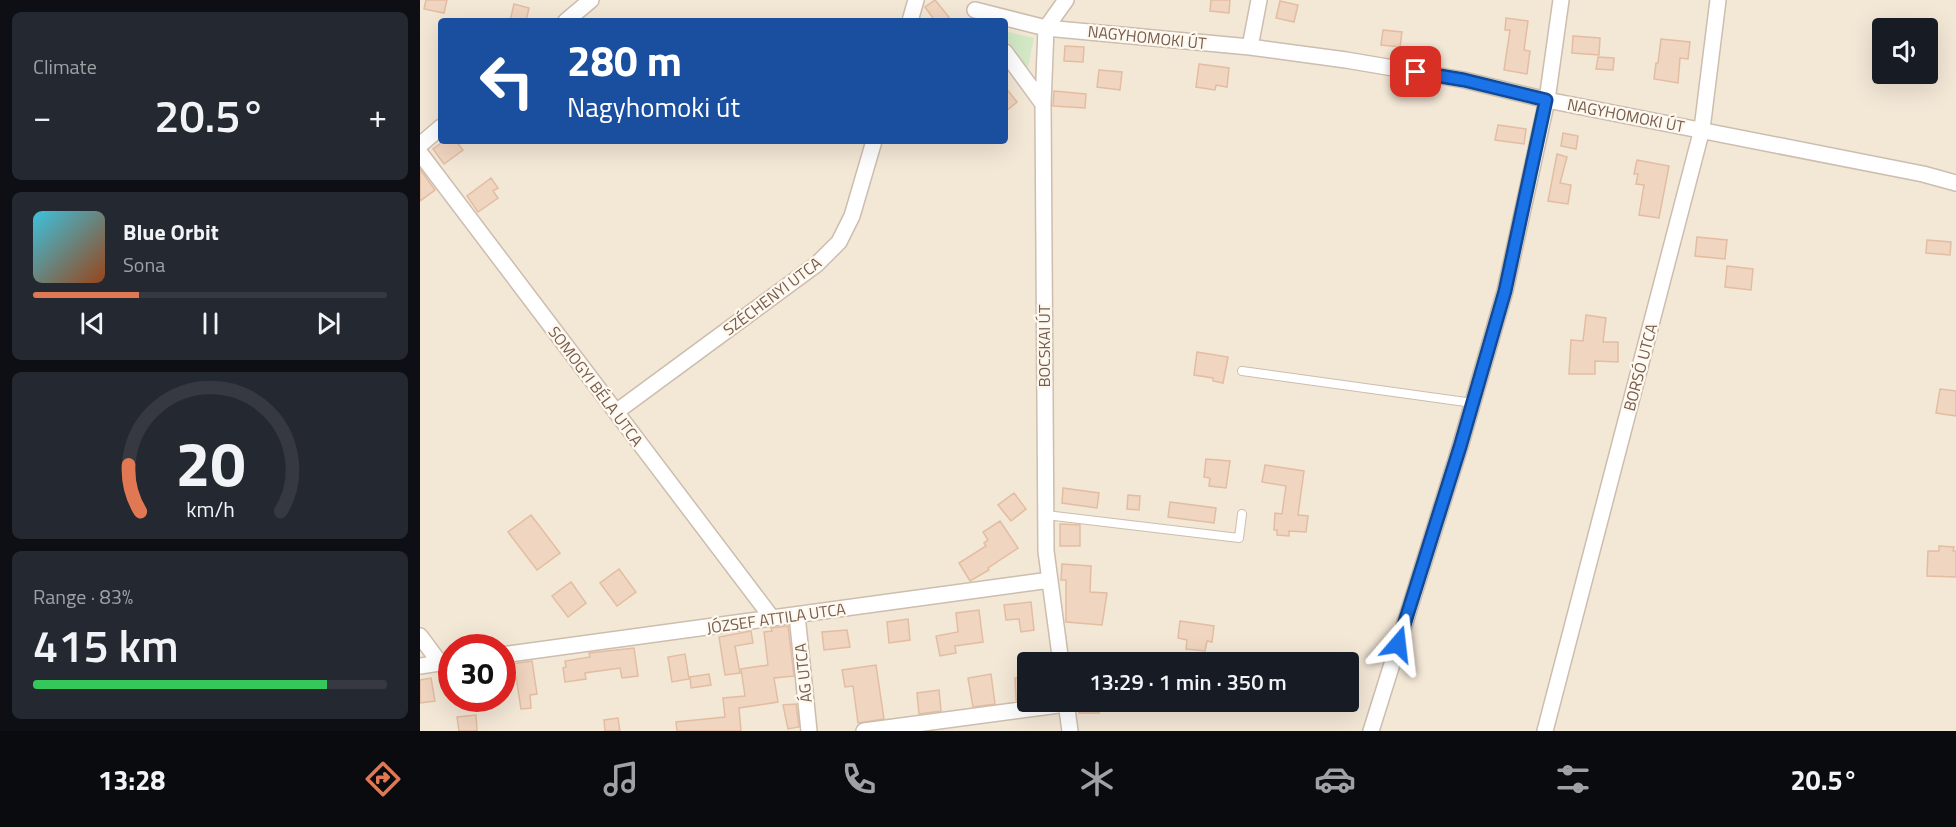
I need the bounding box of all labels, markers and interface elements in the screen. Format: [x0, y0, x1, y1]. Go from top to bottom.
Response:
map controls [1872, 18, 1938, 84]
button: sound [1872, 18, 1938, 84]
street label: NAGYHOMOKI ÚT [1087, 19, 1208, 55]
text: 280 m [567, 28, 682, 92]
icon: left [468, 42, 546, 120]
pin [1390, 46, 1441, 97]
text: Climate [33, 51, 97, 82]
icon: arrive [1399, 55, 1432, 88]
text: 20.5° [154, 81, 266, 149]
text: Nagyhomoki út [567, 86, 740, 127]
text: − [33, 91, 51, 141]
text: + [369, 91, 387, 141]
street label: NAGYHOMOKI ÚT [1565, 92, 1687, 138]
text: Blue Orbit [123, 215, 219, 249]
text: Sona [123, 249, 165, 280]
street label: SZÉCHENYI UTCA [718, 251, 827, 341]
street label: BOCSKAI ÚT [1032, 304, 1056, 387]
icon: previous [76, 307, 109, 340]
icon: pause [194, 307, 227, 340]
icon: next [312, 307, 345, 340]
street label: BORSÓ UTCA [1617, 320, 1663, 413]
street label: SOMOGYI BÉLA UTCA [543, 321, 650, 452]
text: 20 [175, 416, 245, 511]
text: km/h [186, 494, 234, 526]
text: Range · 83% [33, 581, 133, 612]
street label: JÓZSEF ATTILA UTCA [705, 596, 848, 640]
text: 415 km [33, 611, 179, 679]
position arrow [1366, 612, 1430, 676]
speed limit sign: 30 [438, 634, 516, 712]
street label: ÁG UTCA [788, 642, 818, 704]
text: 13:29 · 1 min · 350 m [1089, 665, 1287, 699]
icon: directions [362, 758, 404, 800]
icon: music [600, 758, 642, 800]
icon: phone [838, 758, 880, 800]
icon: climate [1076, 758, 1118, 800]
icon: car [1314, 758, 1356, 800]
icon: filters [1552, 758, 1594, 800]
text: 13:28 [98, 759, 165, 800]
text: 20.5° [1790, 759, 1858, 800]

